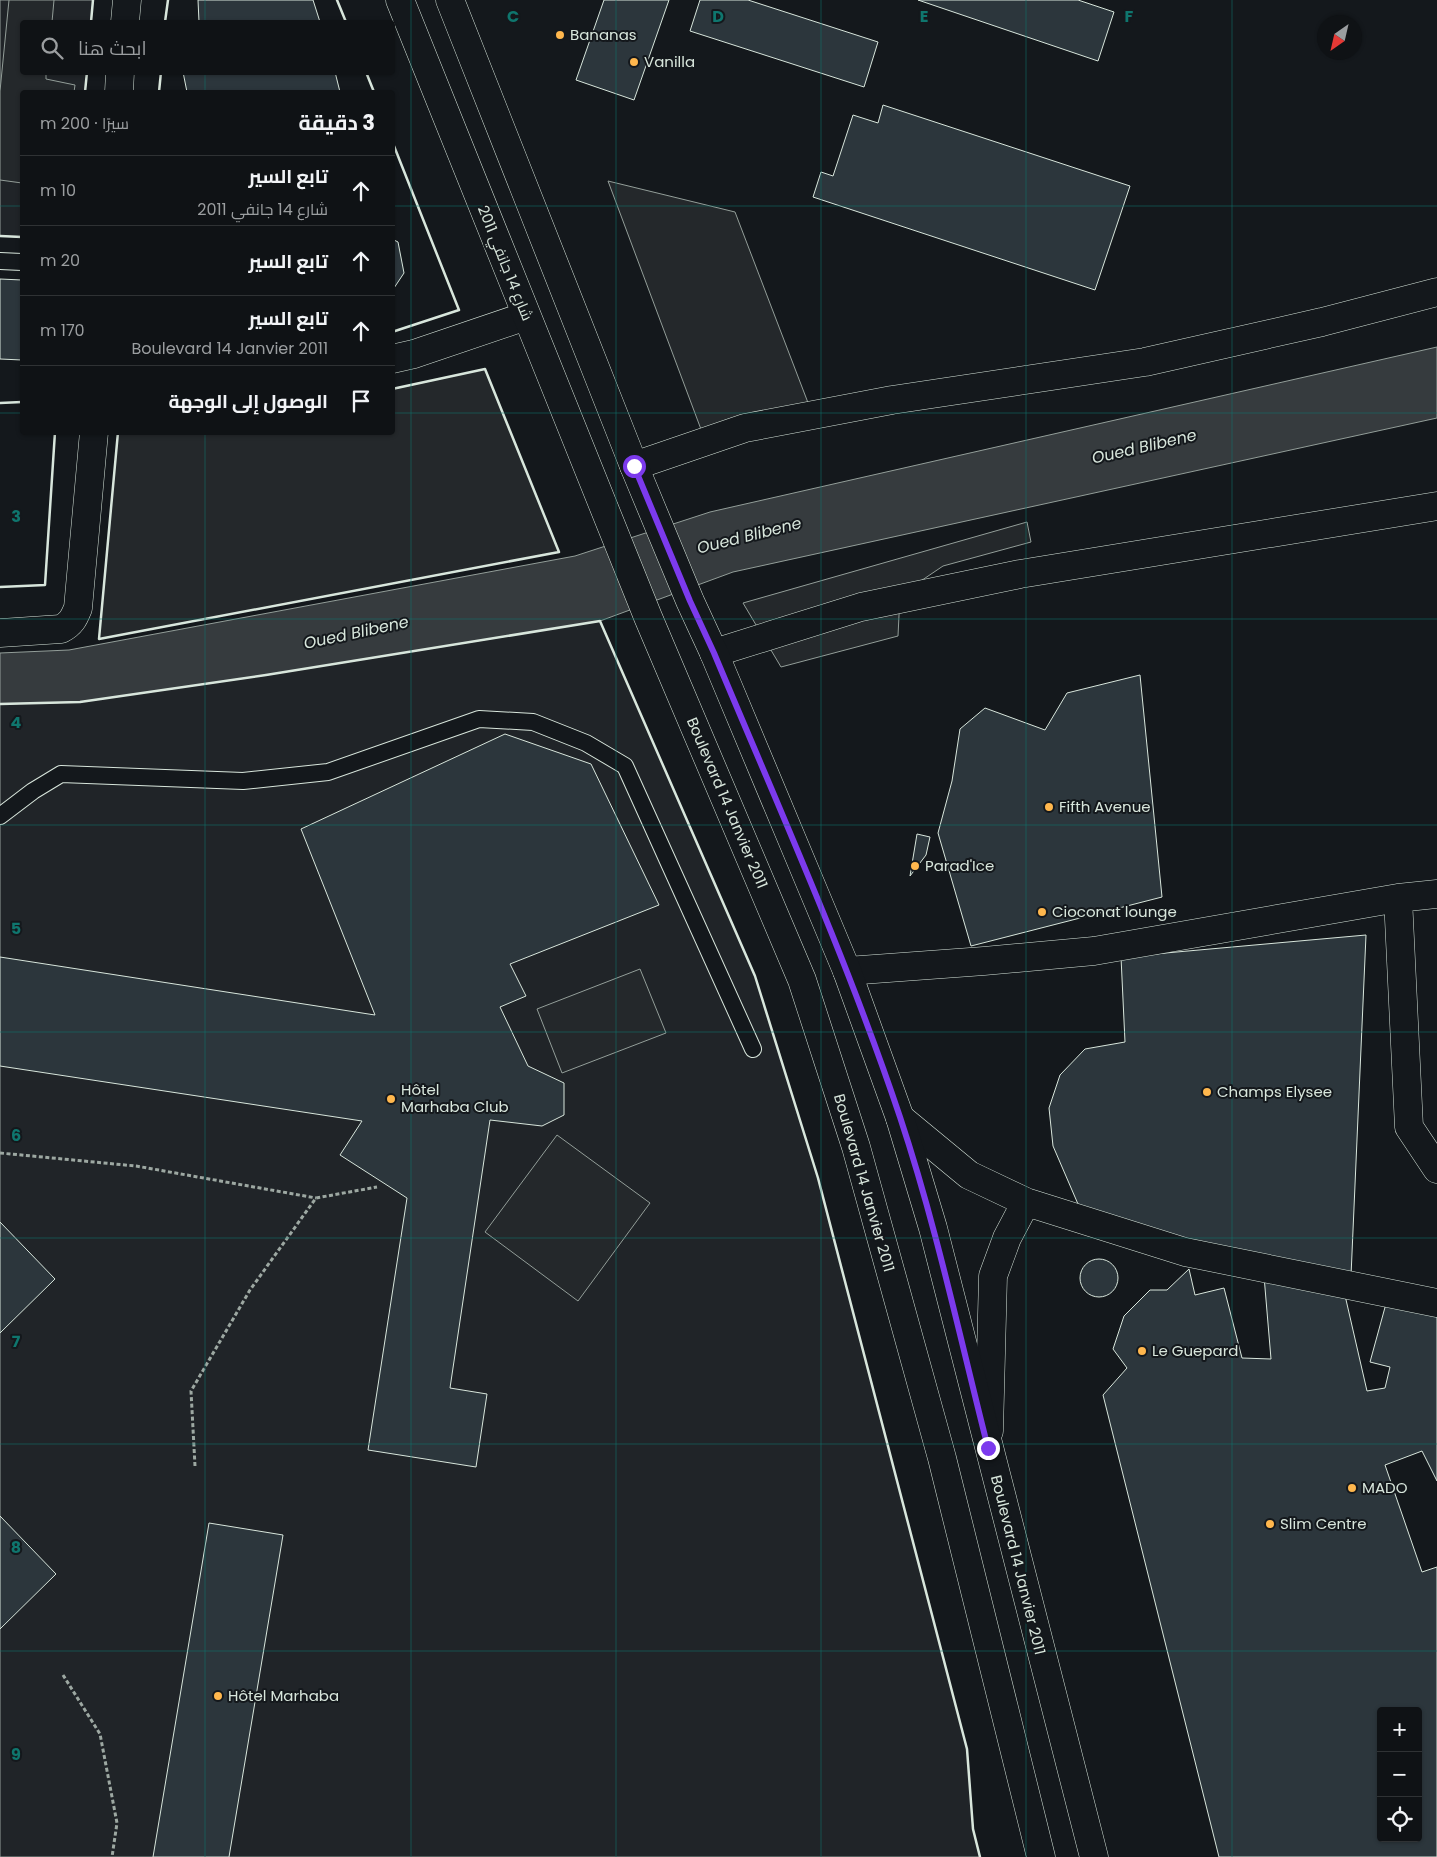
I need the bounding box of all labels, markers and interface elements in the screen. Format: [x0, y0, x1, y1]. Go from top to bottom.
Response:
text: C [507, 5, 519, 28]
text: D [712, 5, 724, 28]
text: E [920, 5, 928, 28]
text: F [1125, 5, 1134, 28]
north arrow [1317, 15, 1362, 60]
search box [20, 20, 395, 75]
place label: Bananas [570, 24, 637, 45]
marker: Bananas [554, 29, 566, 41]
icon: search [38, 34, 66, 62]
text: ابحث هنا [78, 35, 147, 62]
place label: Vanilla [644, 51, 695, 72]
marker: Vanilla [628, 56, 640, 68]
text: 3 دقيقة [298, 108, 375, 137]
text: سيرًا · 200 m [40, 112, 129, 135]
text: تابع السير [248, 163, 328, 190]
icon: ahead [347, 177, 375, 205]
text: 10 m [40, 179, 76, 202]
text: شارع 14 جانفي 2011 [197, 198, 328, 221]
street label: شارع 14 جانفي 2011 [471, 202, 538, 324]
icon: ahead [347, 247, 375, 275]
text: تابع السير [248, 248, 328, 275]
text: 20 m [40, 249, 80, 272]
text: تابع السير [248, 305, 328, 332]
icon: ahead [347, 317, 375, 345]
text: 170 m [40, 319, 85, 342]
text: Boulevard 14 Janvier 2011 [131, 337, 328, 360]
icon: arrive [347, 387, 375, 415]
text: الوصول إلى الوجهة [169, 388, 328, 415]
water label: Oued Blibene [1089, 423, 1199, 470]
route start [623, 455, 646, 478]
text: 3 [11, 505, 21, 528]
water label: Oued Blibene [694, 511, 804, 560]
water label: Oued Blibene [301, 610, 411, 655]
text: 4 [11, 711, 22, 734]
street label: Boulevard 14 Janvier 2011 [682, 714, 773, 892]
place label: Fifth Avenue [1059, 796, 1151, 817]
marker: Fifth Avenue [1043, 801, 1055, 813]
place label: Parad'Ice [925, 855, 994, 876]
marker: Parad'Ice [909, 860, 921, 872]
place label: Cioconat lounge [1052, 901, 1177, 922]
marker: Cioconat lounge [1036, 906, 1048, 918]
text: 5 [11, 917, 21, 940]
place label: Hôtel Marhaba Club [401, 1079, 509, 1117]
place label: Champs Elysee [1217, 1081, 1332, 1102]
marker: Champs Elysee [1201, 1086, 1213, 1098]
street label: Boulevard 14 Janvier 2011 [829, 1091, 900, 1274]
marker: Hôtel Marhaba Club [385, 1093, 397, 1105]
text: 6 [11, 1124, 21, 1147]
text: 7 [12, 1330, 21, 1353]
place label: Le Guepard [1152, 1340, 1238, 1361]
marker: Le Guepard [1136, 1345, 1148, 1357]
route end [977, 1437, 1000, 1460]
street label: Boulevard 14 Janvier 2011 [986, 1473, 1051, 1657]
place label: MADO [1362, 1477, 1408, 1498]
marker: MADO [1346, 1482, 1358, 1494]
place label: Slim Centre [1280, 1513, 1366, 1534]
marker: Slim Centre [1264, 1518, 1276, 1530]
text: 8 [11, 1536, 21, 1559]
place label: Hôtel Marhaba [228, 1685, 339, 1706]
marker: Hôtel Marhaba [212, 1690, 224, 1702]
map controls [1377, 1707, 1422, 1842]
button: + [1377, 1707, 1422, 1752]
text: 9 [11, 1743, 21, 1766]
button: − [1377, 1752, 1422, 1797]
button: locate [1377, 1797, 1422, 1842]

